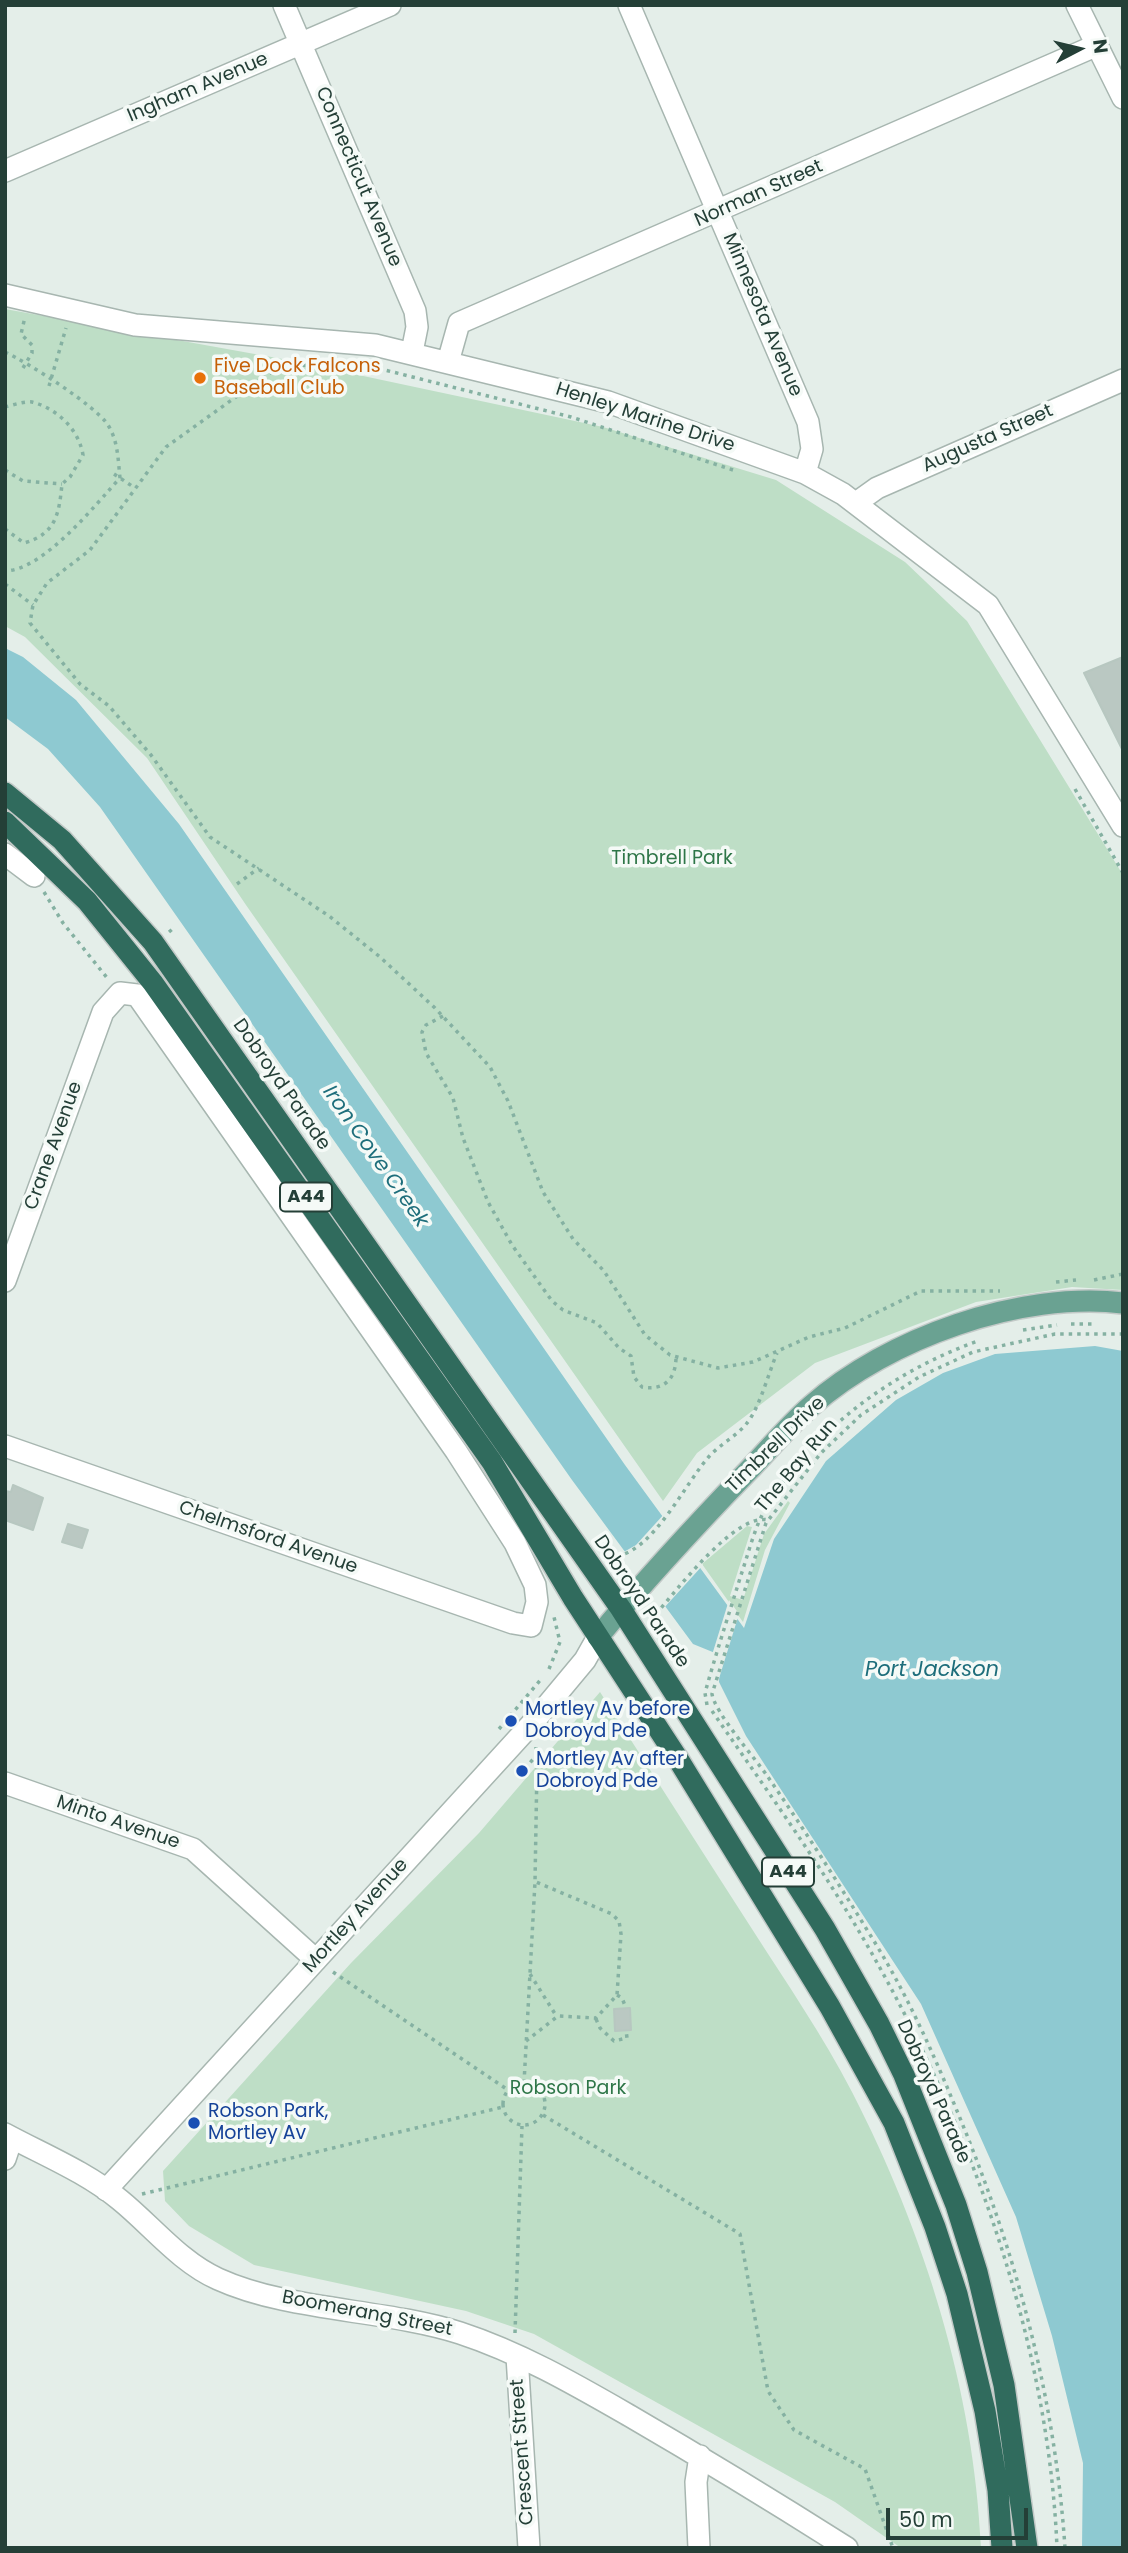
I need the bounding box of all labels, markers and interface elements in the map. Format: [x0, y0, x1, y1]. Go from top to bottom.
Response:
north arrow [1044, 14, 1114, 84]
text: N [1086, 38, 1115, 55]
street label: Ingham Avenue [124, 48, 272, 128]
street label: Connecticut Avenue [310, 84, 406, 270]
street label: Norman Street [691, 156, 827, 232]
street label: Minnesota Avenue [717, 230, 807, 400]
place label: Five Dock Falcons Baseball Club [214, 356, 381, 400]
marker: Five Dock Falcons Baseball Club [192, 370, 208, 386]
street label: Henley Marine Drive [553, 378, 737, 458]
street label: Augusta Street [919, 400, 1057, 478]
park label: Timbrell Park [611, 848, 733, 870]
street label: Dobroyd Parade [227, 1015, 335, 1155]
street label: Crane Avenue [20, 1079, 88, 1213]
water label: Iron Cove Creek [317, 1081, 433, 1233]
road number: A44 [280, 1182, 332, 1212]
street label: Timbrell Drive [722, 1392, 830, 1498]
street label: The Bay Run [751, 1414, 843, 1518]
street label: Chelmsford Avenue [176, 1497, 360, 1579]
street label: Dobroyd Parade [588, 1532, 694, 1672]
water label: Port Jackson [865, 1658, 999, 1684]
place label: Mortley Av before Dobroyd Pde [525, 1699, 690, 1743]
marker: Mortley Av before Dobroyd Pde [503, 1713, 519, 1729]
place label: Mortley Av after Dobroyd Pde [536, 1749, 684, 1793]
marker: Mortley Av after Dobroyd Pde [514, 1763, 530, 1779]
street label: Minto Avenue [53, 1791, 183, 1855]
street label: Mortley Avenue [299, 1854, 413, 1978]
road number: A44 [762, 1858, 814, 1886]
street label: Dobroyd Parade [891, 2017, 975, 2167]
park label: Robson Park [510, 2078, 626, 2100]
place label: Robson Park, Mortley Av [208, 2101, 328, 2145]
marker: Robson Park, Mortley Av [186, 2115, 202, 2131]
street label: Boomerang Street [280, 2286, 454, 2342]
street label: Crescent Street [507, 2378, 539, 2526]
scale bar [890, 2494, 1032, 2538]
text: 50 m [899, 2505, 953, 2534]

